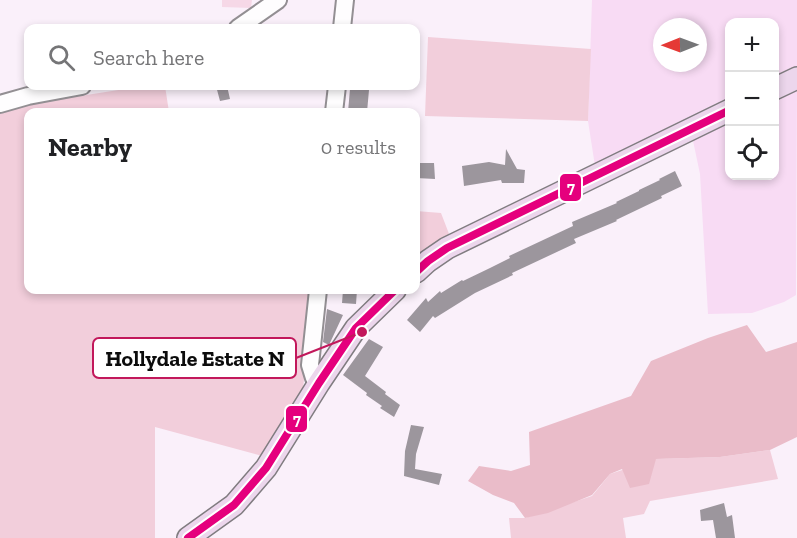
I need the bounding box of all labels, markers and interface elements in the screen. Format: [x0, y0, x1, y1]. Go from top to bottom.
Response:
north arrow [653, 18, 707, 72]
map controls [725, 18, 779, 180]
button: + [725, 18, 779, 72]
search box [24, 24, 420, 90]
icon: search [45, 41, 78, 74]
text: Search here [93, 44, 204, 71]
button: − [725, 72, 779, 126]
button: locate [725, 126, 779, 180]
text: Nearby [48, 131, 132, 163]
text: 0 results [321, 135, 396, 159]
line badge: 7 [559, 173, 582, 202]
text: 7 [567, 178, 575, 197]
callout: Hollydale Estate N [93, 338, 296, 378]
text: Hollydale Estate N [105, 345, 285, 372]
line badge: 7 [285, 405, 308, 433]
text: 7 [293, 410, 301, 429]

